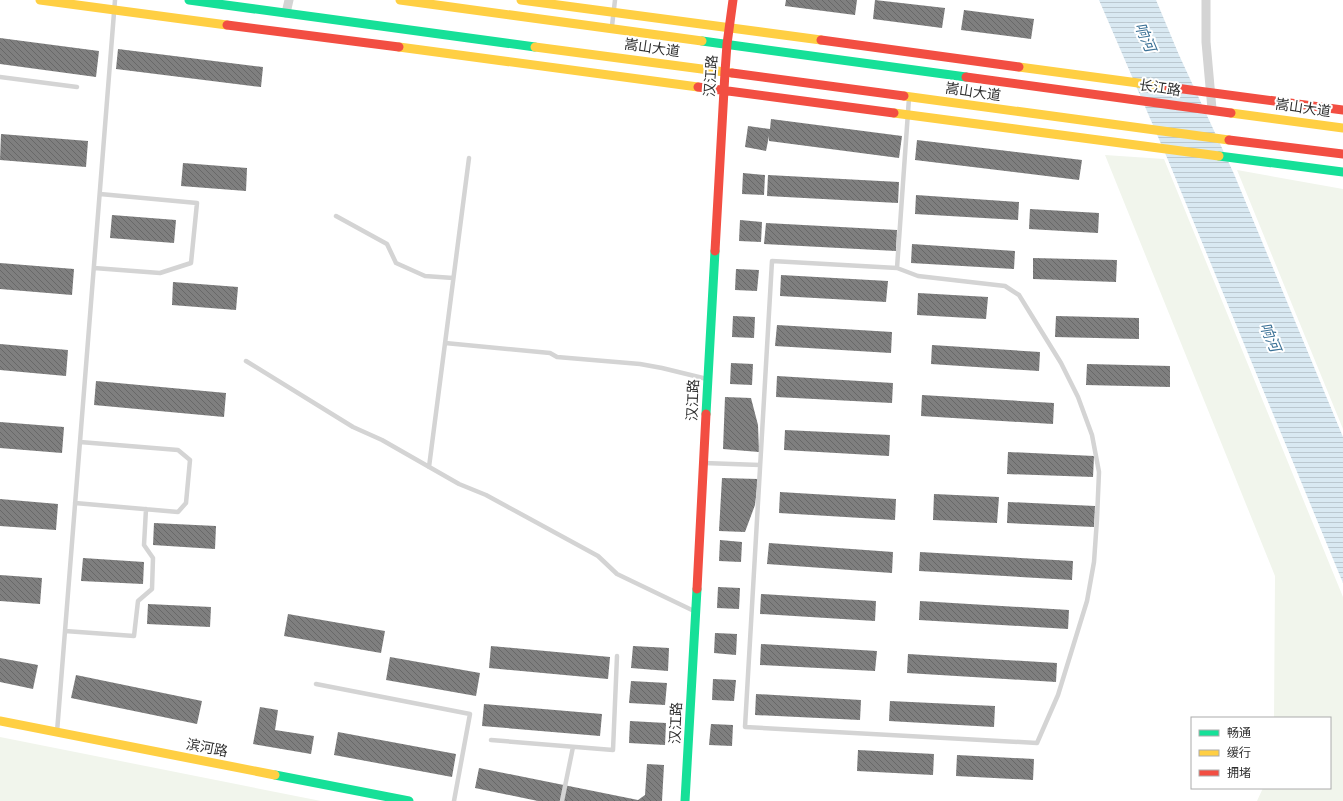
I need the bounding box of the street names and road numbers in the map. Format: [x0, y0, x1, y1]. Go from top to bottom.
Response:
street label: 嵩山大道 [623, 35, 681, 61]
street label: 汉江路 [700, 54, 722, 98]
street label: 长江路 [1138, 76, 1182, 100]
street label: 嵩山大道 [944, 79, 1002, 105]
street label: 嵩山大道 [1274, 95, 1332, 121]
street label: 汉江路 [682, 379, 704, 421]
street label: 汉江路 [665, 702, 687, 744]
street label: 滨河路 [185, 735, 229, 761]

